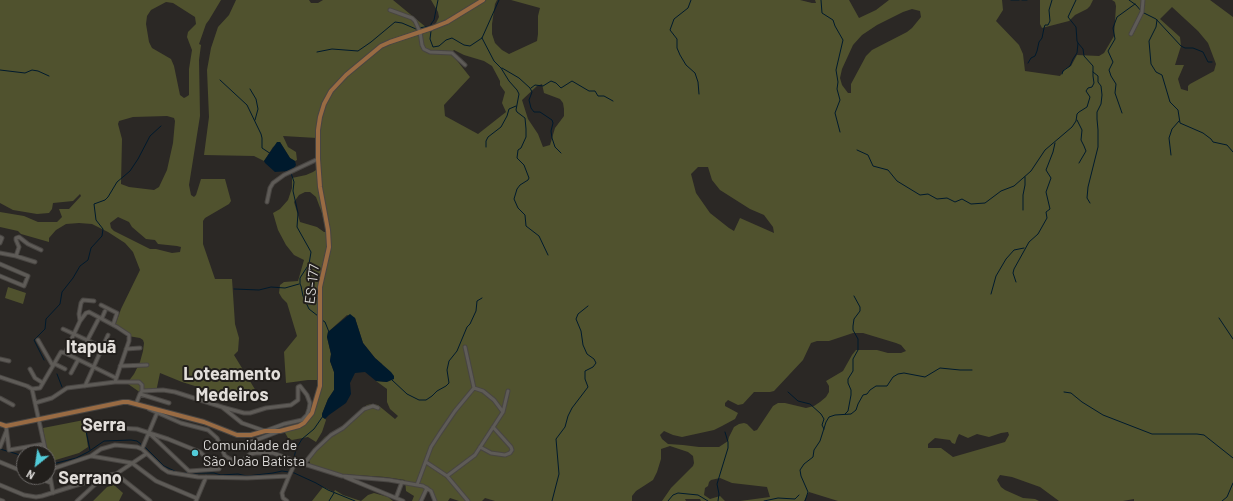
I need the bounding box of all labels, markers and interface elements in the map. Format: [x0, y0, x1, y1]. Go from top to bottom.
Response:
street label: ES-177 [301, 263, 323, 305]
district label: Itapuã [66, 336, 116, 358]
district label: Loteamento Medeiros [183, 363, 281, 406]
district label: Serra [82, 414, 126, 436]
place label: Comunidade de São João Batista [203, 437, 305, 470]
north arrow [16, 445, 56, 485]
marker: Comunidade de São João Batista [190, 448, 200, 458]
district label: Serrano [58, 467, 122, 489]
text: N [24, 468, 37, 482]

